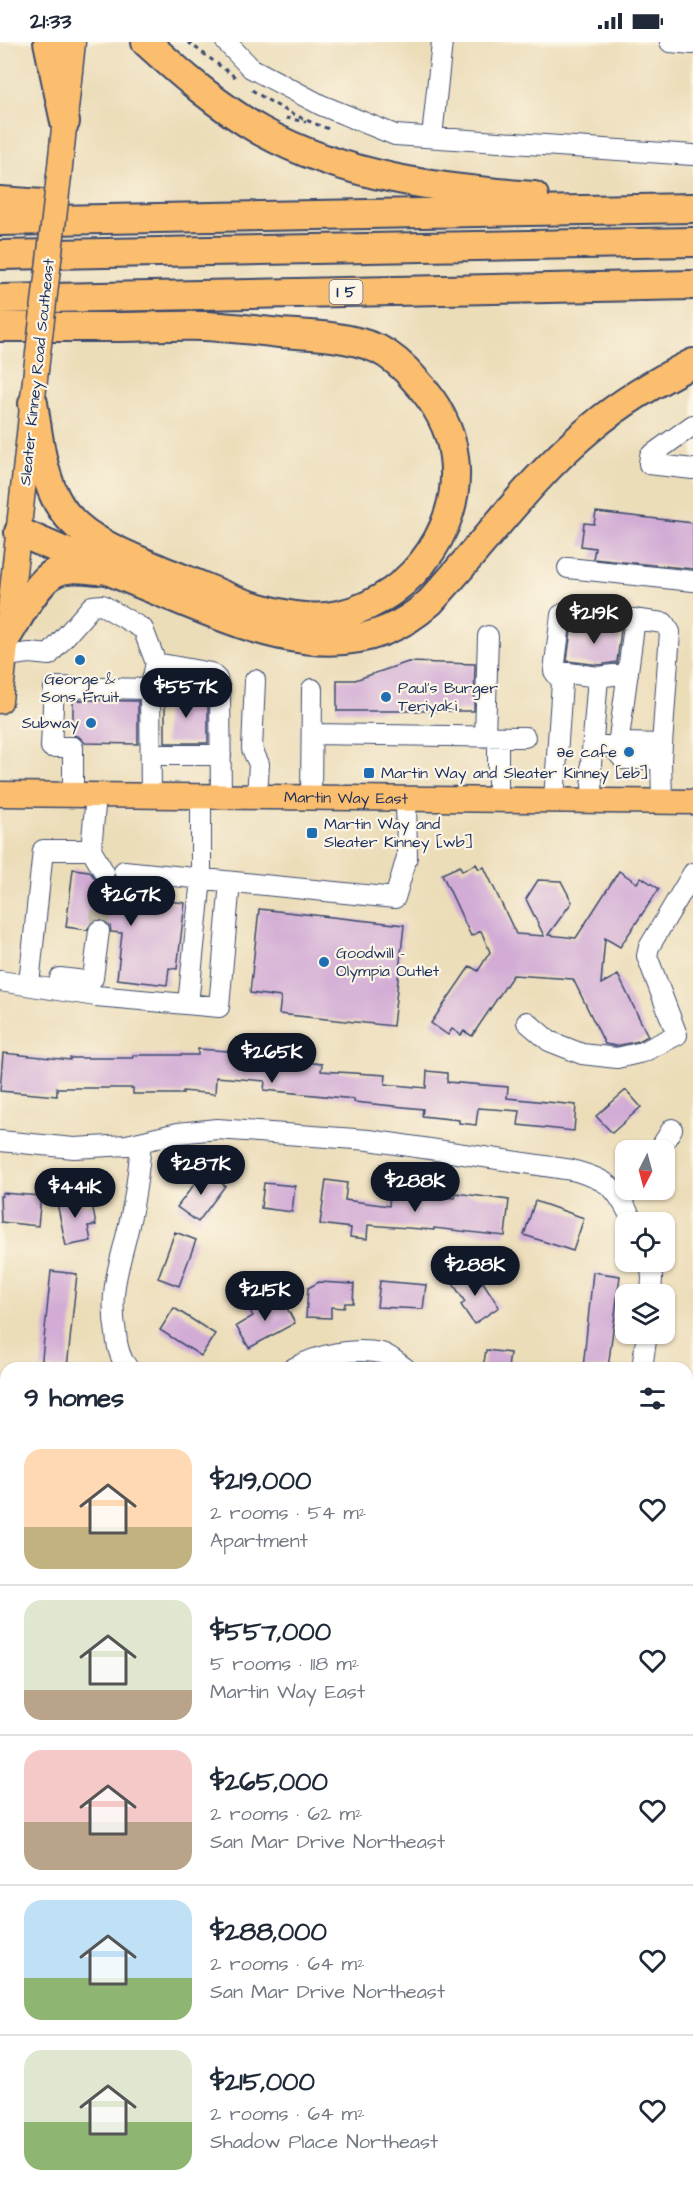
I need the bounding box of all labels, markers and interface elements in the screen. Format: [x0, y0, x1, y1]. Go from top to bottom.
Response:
text: 21:33 [30, 6, 71, 37]
street label: Sleater Kinney Road Southeast [14, 257, 61, 487]
road number: I 5 [330, 280, 362, 304]
pin: $219K [552, 594, 636, 645]
text: $219K [570, 599, 618, 627]
marker: George & Sons Fruit [73, 653, 87, 667]
place label: George & Sons Fruit [41, 668, 120, 708]
pin: $557K [144, 668, 228, 719]
text: $557K [154, 673, 218, 701]
place label: Paul's Burger Teriyaki [398, 677, 498, 718]
marker: Paul's Burger Teriyaki [379, 690, 393, 704]
place label: Subway [22, 712, 79, 735]
marker: Subway [84, 716, 98, 730]
place label: əe cafe [557, 741, 617, 763]
marker: əe cafe [622, 745, 636, 759]
place label: Martin Way and Sleater Kinney [eb] [381, 762, 649, 785]
marker: Martin Way and Sleater Kinney [eb] [362, 766, 376, 780]
street label: Martin Way East [284, 786, 409, 810]
place label: Martin Way and Sleater Kinney [wb] [324, 813, 473, 854]
marker: Martin Way and Sleater Kinney [wb] [305, 826, 319, 840]
pin: $267K [89, 876, 173, 927]
text: $267K [101, 881, 161, 909]
place label: Goodwill - Olympia Outlet [336, 942, 440, 983]
marker: Goodwill - Olympia Outlet [317, 955, 331, 969]
pin: $265K [230, 1033, 314, 1084]
text: $265K [241, 1038, 303, 1066]
north arrow [615, 1140, 675, 1200]
map controls [615, 1140, 675, 1344]
pin: $287K [159, 1145, 243, 1196]
text: $287K [171, 1150, 231, 1178]
pin: $288K [373, 1162, 457, 1213]
text: $288K [385, 1167, 445, 1195]
pin: $441K [33, 1168, 117, 1219]
text: $441K [48, 1173, 102, 1201]
button: locate [615, 1212, 675, 1272]
pin: $288K [433, 1246, 517, 1297]
text: $288K [445, 1251, 505, 1279]
pin: $215K [223, 1271, 307, 1322]
text: $215K [239, 1276, 291, 1304]
button: layers [615, 1284, 675, 1344]
text: 9 homes [24, 1380, 124, 1416]
icon: filters [636, 1382, 669, 1415]
text: $219,000 [210, 1463, 311, 1499]
icon: home [72, 1473, 144, 1545]
icon: heart [636, 1493, 669, 1526]
text: 2 rooms · 54 m² [210, 1499, 366, 1527]
text: Apartment [210, 1527, 308, 1555]
text: $557,000 [210, 1614, 331, 1650]
icon: home [72, 1624, 144, 1696]
icon: heart [636, 1644, 669, 1677]
text: 5 rooms · 118 m² [210, 1650, 359, 1678]
text: Martin Way East [210, 1678, 365, 1706]
text: $265,000 [210, 1764, 328, 1800]
icon: home [72, 1774, 144, 1846]
icon: heart [636, 1794, 669, 1827]
text: 2 rooms · 62 m² [210, 1800, 362, 1828]
text: San Mar Drive Northeast [210, 1828, 445, 1856]
text: $288,000 [210, 1914, 327, 1950]
icon: home [72, 1924, 144, 1996]
icon: heart [636, 1944, 669, 1977]
text: 2 rooms · 64 m² [210, 1950, 365, 1978]
text: San Mar Drive Northeast [210, 1978, 445, 2006]
text: $215,000 [210, 2064, 315, 2100]
icon: home [72, 2074, 144, 2146]
icon: heart [636, 2094, 669, 2127]
text: 2 rooms · 64 m² [210, 2100, 365, 2128]
text: Shadow Place Northeast [210, 2128, 438, 2156]

